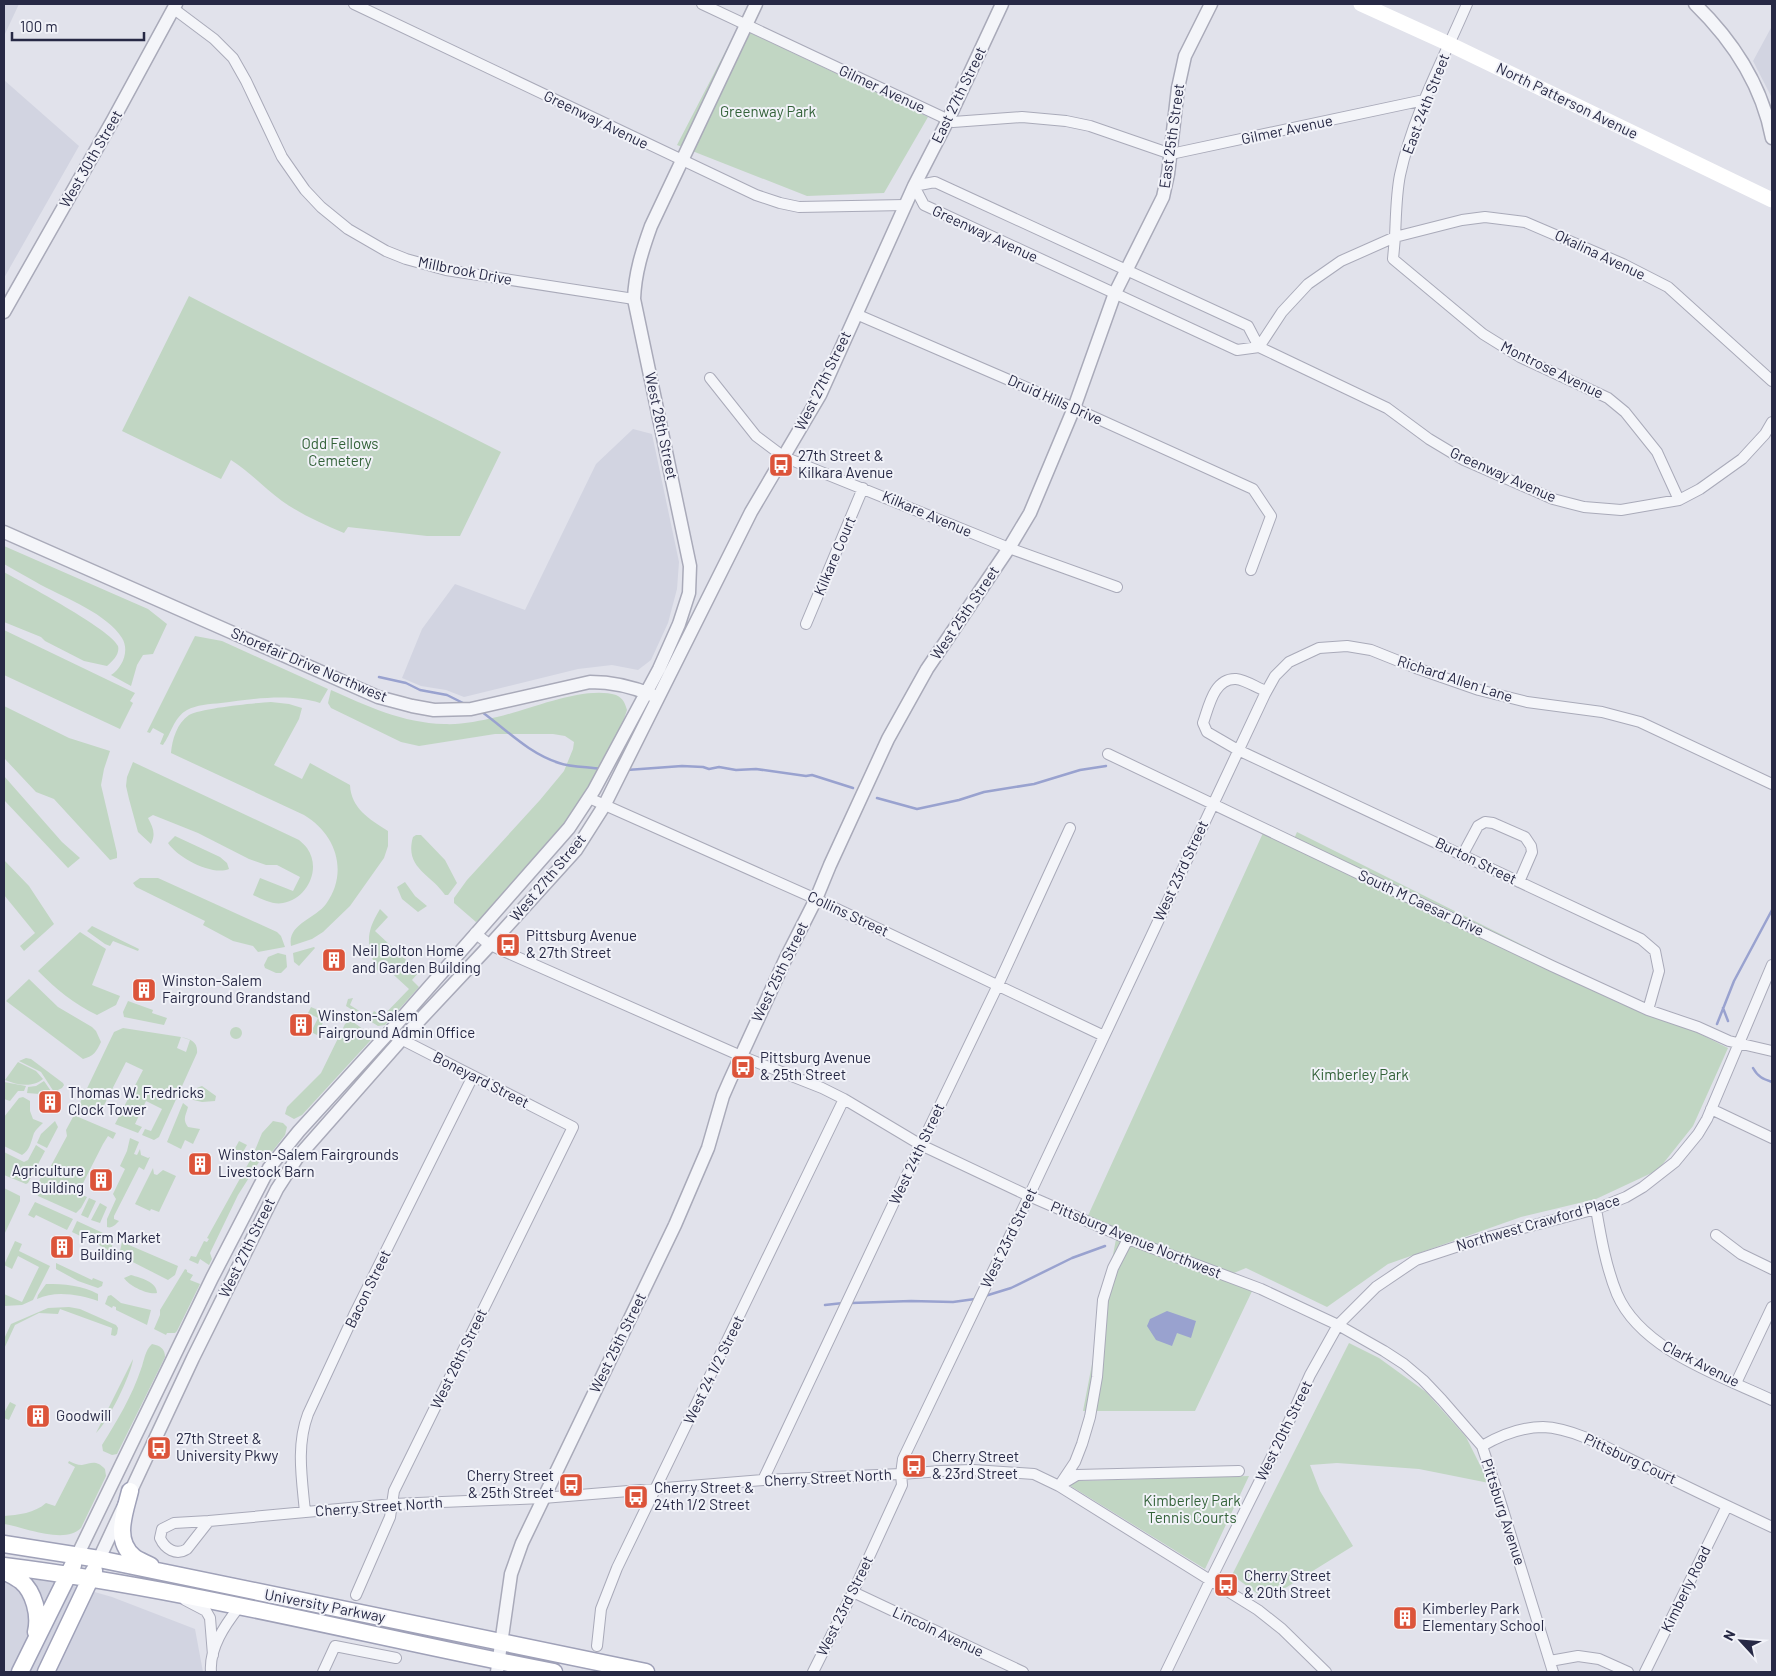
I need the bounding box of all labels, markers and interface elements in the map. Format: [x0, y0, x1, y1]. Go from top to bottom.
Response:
scale bar [12, 10, 145, 42]
text: 100 m [20, 17, 58, 35]
street label: East 27th Street [927, 43, 989, 146]
street label: East 24th Street [1398, 51, 1452, 156]
street label: North Patterson Avenue [1494, 58, 1641, 142]
street label: Gilmer Avenue [837, 60, 928, 116]
street label: East 25th Street [1155, 82, 1187, 189]
street label: Greenway Avenue [541, 86, 652, 152]
park label: Greenway Park [720, 102, 817, 120]
street label: West 30th Street [55, 107, 125, 210]
street label: Gilmer Avenue [1239, 111, 1334, 147]
street label: Greenway Avenue [930, 201, 1041, 265]
street label: Okalina Avenue [1552, 225, 1649, 283]
street label: Millbrook Drive [417, 252, 514, 288]
street label: West 27th Street [790, 328, 854, 433]
street label: Montrose Avenue [1498, 336, 1607, 402]
street label: West 28th Street [642, 370, 682, 481]
street label: Druid Hills Drive [1005, 370, 1106, 428]
park label: Odd Fellows Cemetery [302, 434, 378, 469]
street label: Greenway Avenue [1448, 443, 1559, 506]
place label: 27th Street & Kilkara Avenue [798, 446, 893, 481]
bus stop icon: 27th Street & Kilkara Avenue [768, 452, 794, 478]
street label: Kilkare Avenue [880, 486, 975, 540]
street label: Kilkare Court [809, 513, 859, 598]
street label: West 25th Street [926, 562, 1002, 663]
street label: Shorefair Drive Northwest [229, 623, 390, 705]
street label: Richard Allen Lane [1395, 651, 1515, 705]
street label: West 23rd Street [1149, 817, 1211, 924]
street label: West 27th Street [505, 830, 589, 925]
street label: Burton Street [1433, 833, 1520, 888]
street label: South M Caesar Drive [1356, 865, 1487, 939]
street label: Collins Street [805, 887, 892, 940]
street label: West 25th Street [747, 919, 811, 1025]
place label: Pittsburg Avenue & 27th Street [526, 926, 637, 961]
bus stop icon: Pittsburg Avenue & 27th Street [495, 932, 521, 958]
place label: Neil Bolton Home and Garden Building [352, 941, 481, 976]
building icon: Neil Bolton Home and Garden Building [321, 947, 347, 973]
place label: Winston-Salem Fairground Grandstand [162, 971, 311, 1006]
building icon: Winston-Salem Fairground Grandstand [131, 977, 157, 1003]
place label: Winston-Salem Fairground Admin Office [318, 1006, 475, 1041]
building icon: Winston-Salem Fairground Admin Office [288, 1012, 314, 1038]
street label: Boneyard Street [430, 1047, 532, 1111]
place label: Pittsburg Avenue & 25th Street [760, 1048, 871, 1083]
bus stop icon: Pittsburg Avenue & 25th Street [730, 1054, 756, 1080]
park label: Kimberley Park [1311, 1065, 1409, 1083]
place label: Thomas W. Fredricks Clock Tower [68, 1083, 204, 1118]
building icon: Thomas W. Fredricks Clock Tower [37, 1089, 63, 1115]
street label: West 24th Street [885, 1100, 947, 1207]
place label: Winston-Salem Fairgrounds Livestock Barn [218, 1145, 399, 1180]
building icon: Winston-Salem Fairgrounds Livestock Barn [187, 1151, 213, 1177]
place label: Agriculture Building [12, 1161, 84, 1196]
building icon: Agriculture Building [88, 1167, 114, 1193]
street label: West 23rd Street [976, 1185, 1040, 1291]
street label: Northwest Crawford Place [1454, 1190, 1622, 1254]
street label: West 27th Street [214, 1195, 278, 1300]
street label: Pittsburg Avenue Northwest [1048, 1197, 1224, 1282]
place label: Farm Market Building [80, 1228, 161, 1263]
building icon: Farm Market Building [49, 1234, 75, 1260]
street label: Bacon Street [340, 1246, 394, 1331]
street label: West 25th Street [585, 1290, 649, 1396]
street label: West 26th Street [426, 1306, 490, 1412]
street label: West 24 1/2 Street [679, 1312, 747, 1427]
street label: Clark Avenue [1660, 1336, 1743, 1390]
street label: West 20th Street [1251, 1377, 1315, 1484]
building icon: Goodwill [25, 1403, 51, 1429]
place label: Goodwill [56, 1406, 111, 1424]
place label: 27th Street & University Pkwy [176, 1429, 279, 1464]
street label: Pittsburg Court [1581, 1429, 1679, 1487]
bus stop icon: 27th Street & University Pkwy [146, 1435, 172, 1461]
place label: Cherry Street & 23rd Street [932, 1447, 1019, 1482]
bus stop icon: Cherry Street & 23rd Street [901, 1453, 927, 1479]
street label: Pittsburg Avenue [1478, 1456, 1530, 1567]
street label: Cherry Street North [764, 1465, 892, 1489]
place label: Cherry Street & 25th Street [467, 1466, 554, 1501]
bus stop icon: Cherry Street & 25th Street [558, 1472, 584, 1498]
place label: Cherry Street & 24th 1/2 Street [654, 1478, 754, 1513]
bus stop icon: Cherry Street & 24th 1/2 Street [623, 1484, 649, 1510]
park label: Kimberley Park Tennis Courts [1143, 1491, 1241, 1526]
street label: Cherry Street North [315, 1493, 443, 1519]
street label: Kimberly Road [1657, 1543, 1714, 1635]
street label: West 23rd Street [812, 1553, 876, 1659]
place label: Cherry Street & 20th Street [1244, 1566, 1331, 1601]
bus stop icon: Cherry Street & 20th Street [1213, 1572, 1239, 1598]
street label: University Parkway [263, 1584, 387, 1626]
place label: Kimberley Park Elementary School [1422, 1599, 1544, 1634]
street label: Lincoln Avenue [890, 1602, 987, 1660]
building icon: Kimberley Park Elementary School [1392, 1605, 1418, 1631]
north arrow [1716, 1616, 1766, 1666]
text: N [1719, 1627, 1739, 1643]

